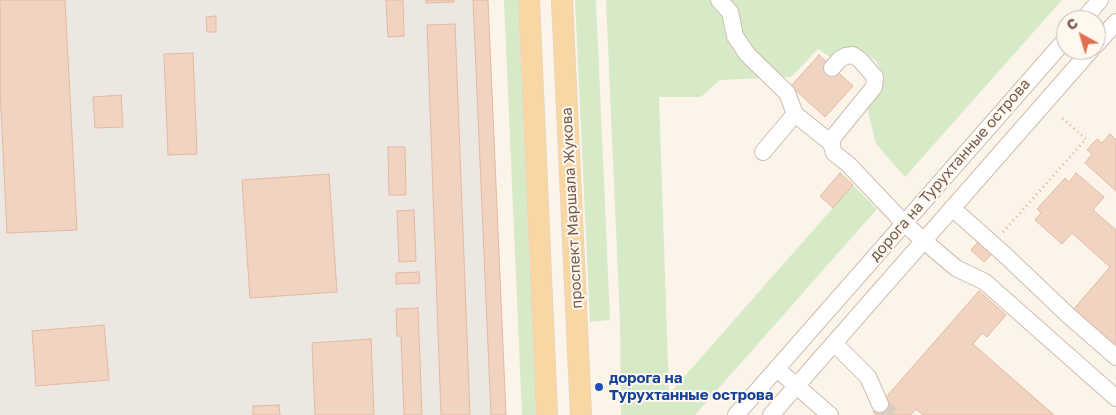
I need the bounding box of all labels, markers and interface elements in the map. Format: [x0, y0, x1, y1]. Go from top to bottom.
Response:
north arrow [1056, 10, 1106, 60]
text: С [1063, 14, 1081, 33]
street label: дорога на Турухтанные острова [866, 75, 1034, 265]
street label: проспект Маршала Жукова [558, 107, 586, 309]
place label: дорога на Турухтанные острова [609, 369, 773, 404]
marker: дорога на Турухтанные острова [593, 381, 605, 393]

